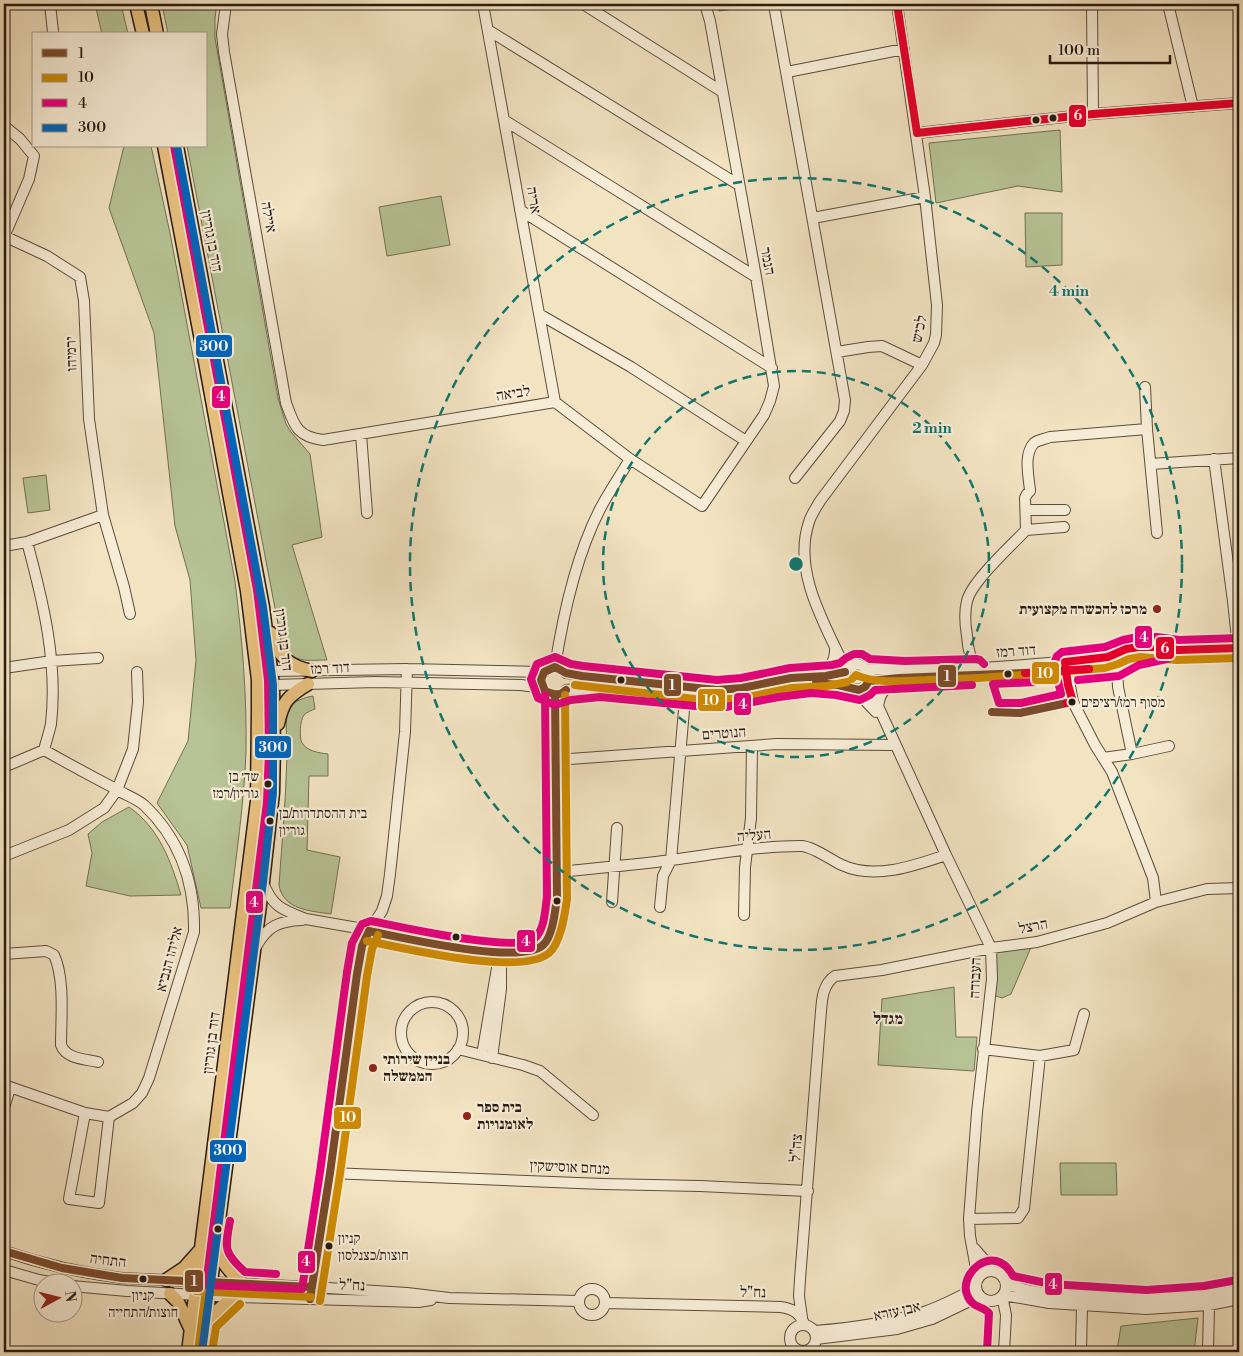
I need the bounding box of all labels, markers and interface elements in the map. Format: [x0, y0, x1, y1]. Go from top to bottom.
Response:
legend [32, 32, 208, 148]
scale bar [1050, 32, 1170, 64]
text: 100 m [1058, 41, 1100, 60]
text: 1 [78, 44, 85, 63]
text: 10 [78, 68, 94, 87]
text: 4 [78, 94, 87, 113]
line badge: 6 [1068, 104, 1087, 128]
text: 6 [1074, 107, 1083, 125]
unlabelled marker [1048, 113, 1058, 123]
unlabelled marker [1031, 115, 1041, 125]
text: 300 [78, 118, 106, 137]
street label: אריה [522, 185, 545, 215]
street label: איילה [256, 200, 281, 234]
street label: דוד בן גוריון [196, 209, 227, 274]
street label: הנמר [755, 245, 780, 277]
text: 4 min [1049, 282, 1090, 301]
street label: לכיש [907, 314, 932, 345]
line badge: 300 [195, 334, 233, 358]
street label: ירמיהו [61, 336, 82, 372]
text: 300 [200, 338, 228, 356]
street label: לביאה [495, 381, 532, 406]
line badge: 4 [211, 385, 231, 409]
text: 4 [216, 388, 226, 406]
text: 2 min [912, 419, 952, 438]
centre of rings [787, 555, 805, 573]
place label: מרכז להכשרה מקצועית [1019, 600, 1147, 619]
marker: מרכז להכשרה מקצועית [1151, 603, 1163, 615]
street label: דוד בן גוריון [270, 608, 297, 672]
line badge: 4 [1134, 625, 1153, 649]
text: 4 [1139, 629, 1149, 647]
line badge: 6 [1155, 636, 1175, 660]
text: 6 [1161, 640, 1170, 658]
street label: דוד רמז [996, 641, 1037, 662]
street label: דוד רמז [310, 658, 351, 679]
line badge: 10 [1031, 661, 1060, 685]
line badge: 1 [937, 664, 957, 688]
text: 10 [1037, 665, 1053, 683]
text: 1 [944, 668, 951, 686]
unlabelled marker [1003, 669, 1013, 679]
line badge: 1 [663, 673, 682, 697]
unlabelled marker [616, 675, 626, 685]
text: 1 [669, 677, 676, 695]
line badge: 10 [697, 688, 726, 712]
text: 10 [703, 692, 719, 710]
line badge: 4 [733, 692, 752, 716]
place label: מסוף רמז/רציפים [1081, 694, 1165, 712]
text: 4 [738, 696, 748, 714]
marker: מסוף רמז/רציפים [1067, 697, 1077, 707]
street label: הנוטרים [701, 722, 747, 745]
line badge: 300 [254, 735, 292, 759]
text: 300 [259, 739, 287, 757]
place label: שד׳ בן גוריון/רמז [212, 768, 259, 803]
marker: שד׳ בן גוריון/רמז [263, 779, 273, 789]
place label: בית ההסתדרות/בן גוריון [279, 805, 368, 840]
marker: בית ההסתדרות/בן גוריון [265, 816, 275, 826]
street label: העליה [736, 825, 772, 846]
line badge: 4 [245, 890, 264, 914]
text: 4 [249, 894, 259, 912]
unlabelled marker [552, 896, 562, 906]
street label: הרצל [1017, 914, 1049, 939]
street label: אליהו הנביא [152, 924, 187, 994]
line badge: 4 [516, 929, 536, 953]
unlabelled marker [451, 932, 461, 942]
text: 4 [521, 933, 531, 951]
street label: העבודה [965, 957, 986, 999]
district label: מגדל [873, 1009, 903, 1029]
street label: דוד בן גוריון [198, 1011, 225, 1075]
place label: בניין שירותי הממשלה [383, 1050, 450, 1086]
marker: בניין שירותי הממשלה [367, 1062, 379, 1074]
place label: בית ספר לאומנויות [477, 1098, 533, 1134]
line badge: 10 [333, 1106, 362, 1130]
text: 10 [340, 1109, 356, 1127]
marker: בית ספר לאומנויות [461, 1110, 473, 1122]
street label: צה"ל [786, 1133, 807, 1163]
line badge: 300 [209, 1139, 247, 1163]
text: 300 [214, 1142, 242, 1160]
street label: מנחם אוסישקין [529, 1156, 611, 1179]
unlabelled marker [213, 1224, 223, 1234]
place label: קניון חוצות/כצנלסון [338, 1230, 409, 1265]
marker: קניון חוצות/כצנלסון [324, 1241, 334, 1251]
street label: התחיה [89, 1249, 127, 1272]
line badge: 4 [297, 1250, 316, 1274]
text: 4 [301, 1253, 311, 1271]
line badge: 1 [184, 1269, 204, 1293]
line badge: 4 [1044, 1272, 1063, 1296]
text: 1 [191, 1273, 198, 1291]
north arrow [32, 1274, 82, 1324]
marker: קניון חוצות/התחייה [138, 1274, 148, 1284]
street label: נח"ל [338, 1276, 366, 1295]
text: 4 [1048, 1276, 1058, 1294]
street label: נח"ל [740, 1283, 766, 1302]
place label: קניון חוצות/התחייה [108, 1287, 178, 1322]
text: N [60, 1290, 80, 1303]
street label: אבן עזרא [872, 1297, 922, 1326]

